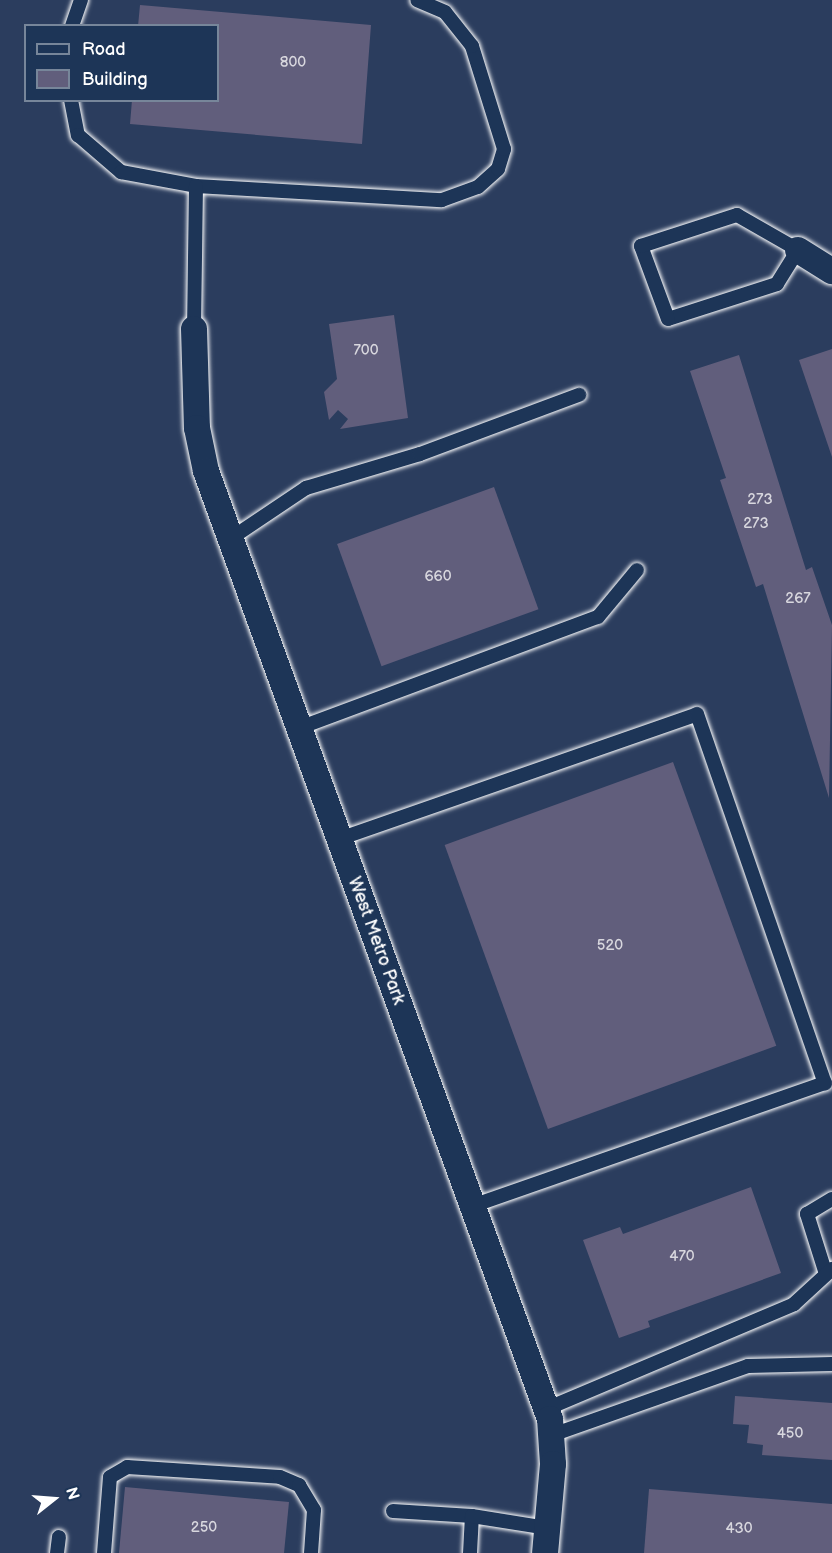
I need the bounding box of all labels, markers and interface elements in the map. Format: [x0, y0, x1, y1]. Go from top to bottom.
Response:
legend [24, 24, 219, 102]
text: Road [82, 39, 126, 60]
house number: 800 [280, 54, 306, 72]
text: Building [82, 69, 148, 90]
house number: 700 [353, 342, 379, 360]
house number: 273 [747, 491, 773, 509]
house number: 273 [743, 515, 769, 533]
house number: 660 [424, 568, 452, 586]
house number: 267 [785, 590, 811, 608]
street label: West Metro Park [343, 874, 409, 1008]
house number: 520 [597, 937, 623, 955]
house number: 470 [669, 1248, 695, 1266]
house number: 450 [777, 1425, 803, 1443]
north arrow [24, 1469, 84, 1529]
text: N [61, 1485, 83, 1502]
house number: 250 [191, 1519, 217, 1537]
house number: 430 [725, 1520, 753, 1538]

